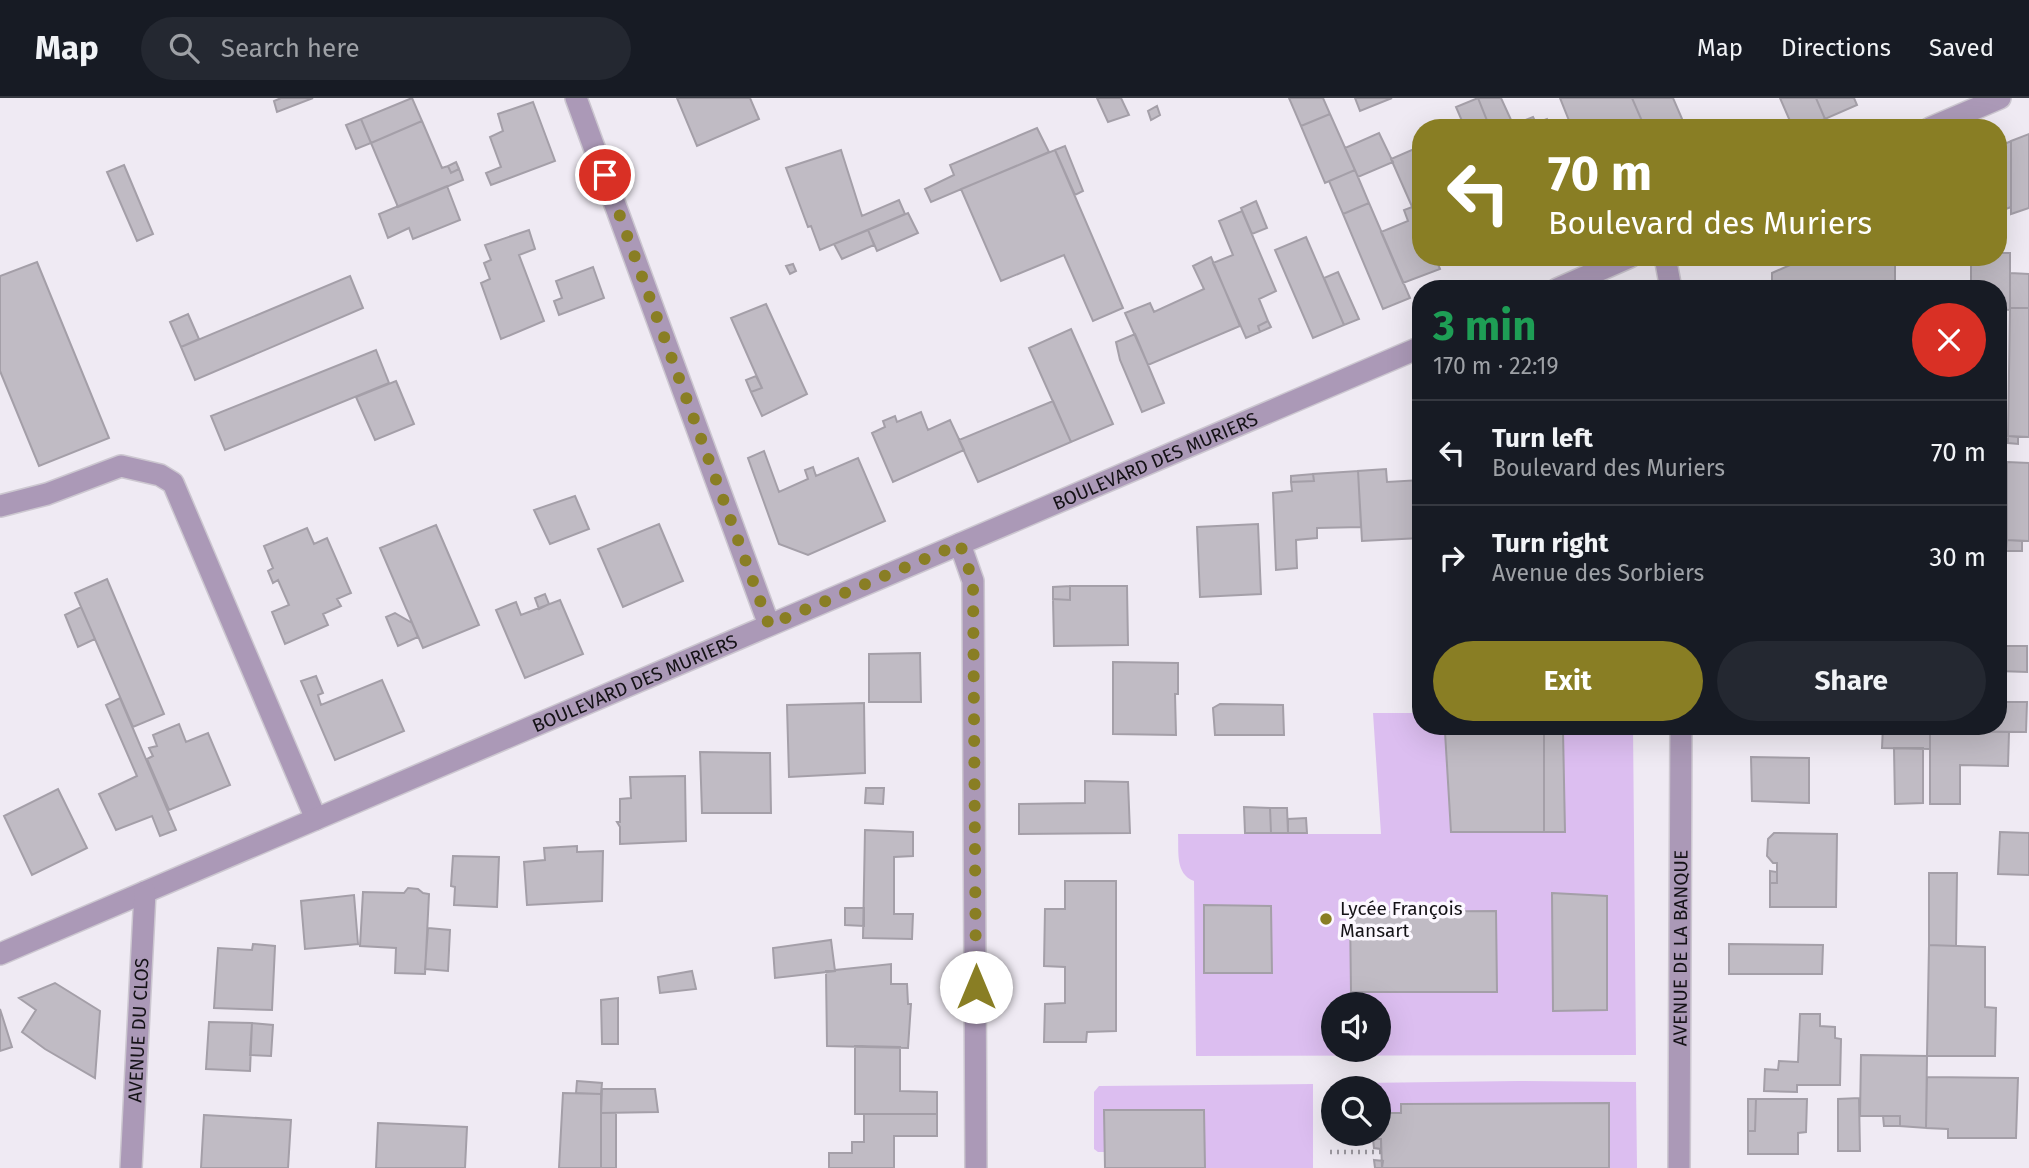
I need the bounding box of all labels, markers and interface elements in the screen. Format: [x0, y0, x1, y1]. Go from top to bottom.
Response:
search box [141, 17, 631, 80]
text: Map [35, 28, 99, 68]
icon: search [165, 29, 203, 67]
text: Search here [221, 33, 360, 64]
text: Map [1697, 34, 1743, 62]
text: Directions [1781, 34, 1891, 62]
text: Saved [1929, 34, 1994, 62]
text: 70 m [1548, 144, 1652, 203]
pin [575, 145, 635, 205]
icon: left [1433, 147, 1524, 238]
icon: arrive [586, 156, 624, 194]
text: Boulevard des Muriers [1548, 204, 1872, 242]
text: 3 min [1433, 301, 1536, 351]
button: close [1912, 303, 1986, 377]
text: 170 m · 22:19 [1433, 352, 1559, 380]
street label: BOULEVARD DES MURIERS [1049, 407, 1261, 515]
text: Turn left [1492, 423, 1593, 454]
icon: left [1433, 434, 1471, 472]
text: 70 m [1931, 437, 1986, 468]
text: Boulevard des Muriers [1492, 454, 1725, 482]
text: Turn right [1492, 528, 1609, 559]
icon: right [1433, 539, 1471, 577]
text: 30 m [1929, 542, 1986, 573]
text: Avenue des Sorbiers [1492, 559, 1704, 587]
street label: BOULEVARD DES MURIERS [528, 629, 741, 737]
button: Exit [1433, 641, 1703, 721]
button: Share [1717, 641, 1986, 721]
street label: AVENUE DE LA BANQUE [1668, 850, 1692, 1046]
place label: Lycée François Mansart [1340, 897, 1463, 942]
marker: Lycée François Mansart [1318, 911, 1334, 927]
position arrow [939, 950, 1013, 1024]
street label: AVENUE DU CLOS [123, 957, 153, 1103]
map controls [1321, 992, 1391, 1146]
button: sound [1321, 992, 1391, 1062]
button: search [1321, 1076, 1391, 1146]

